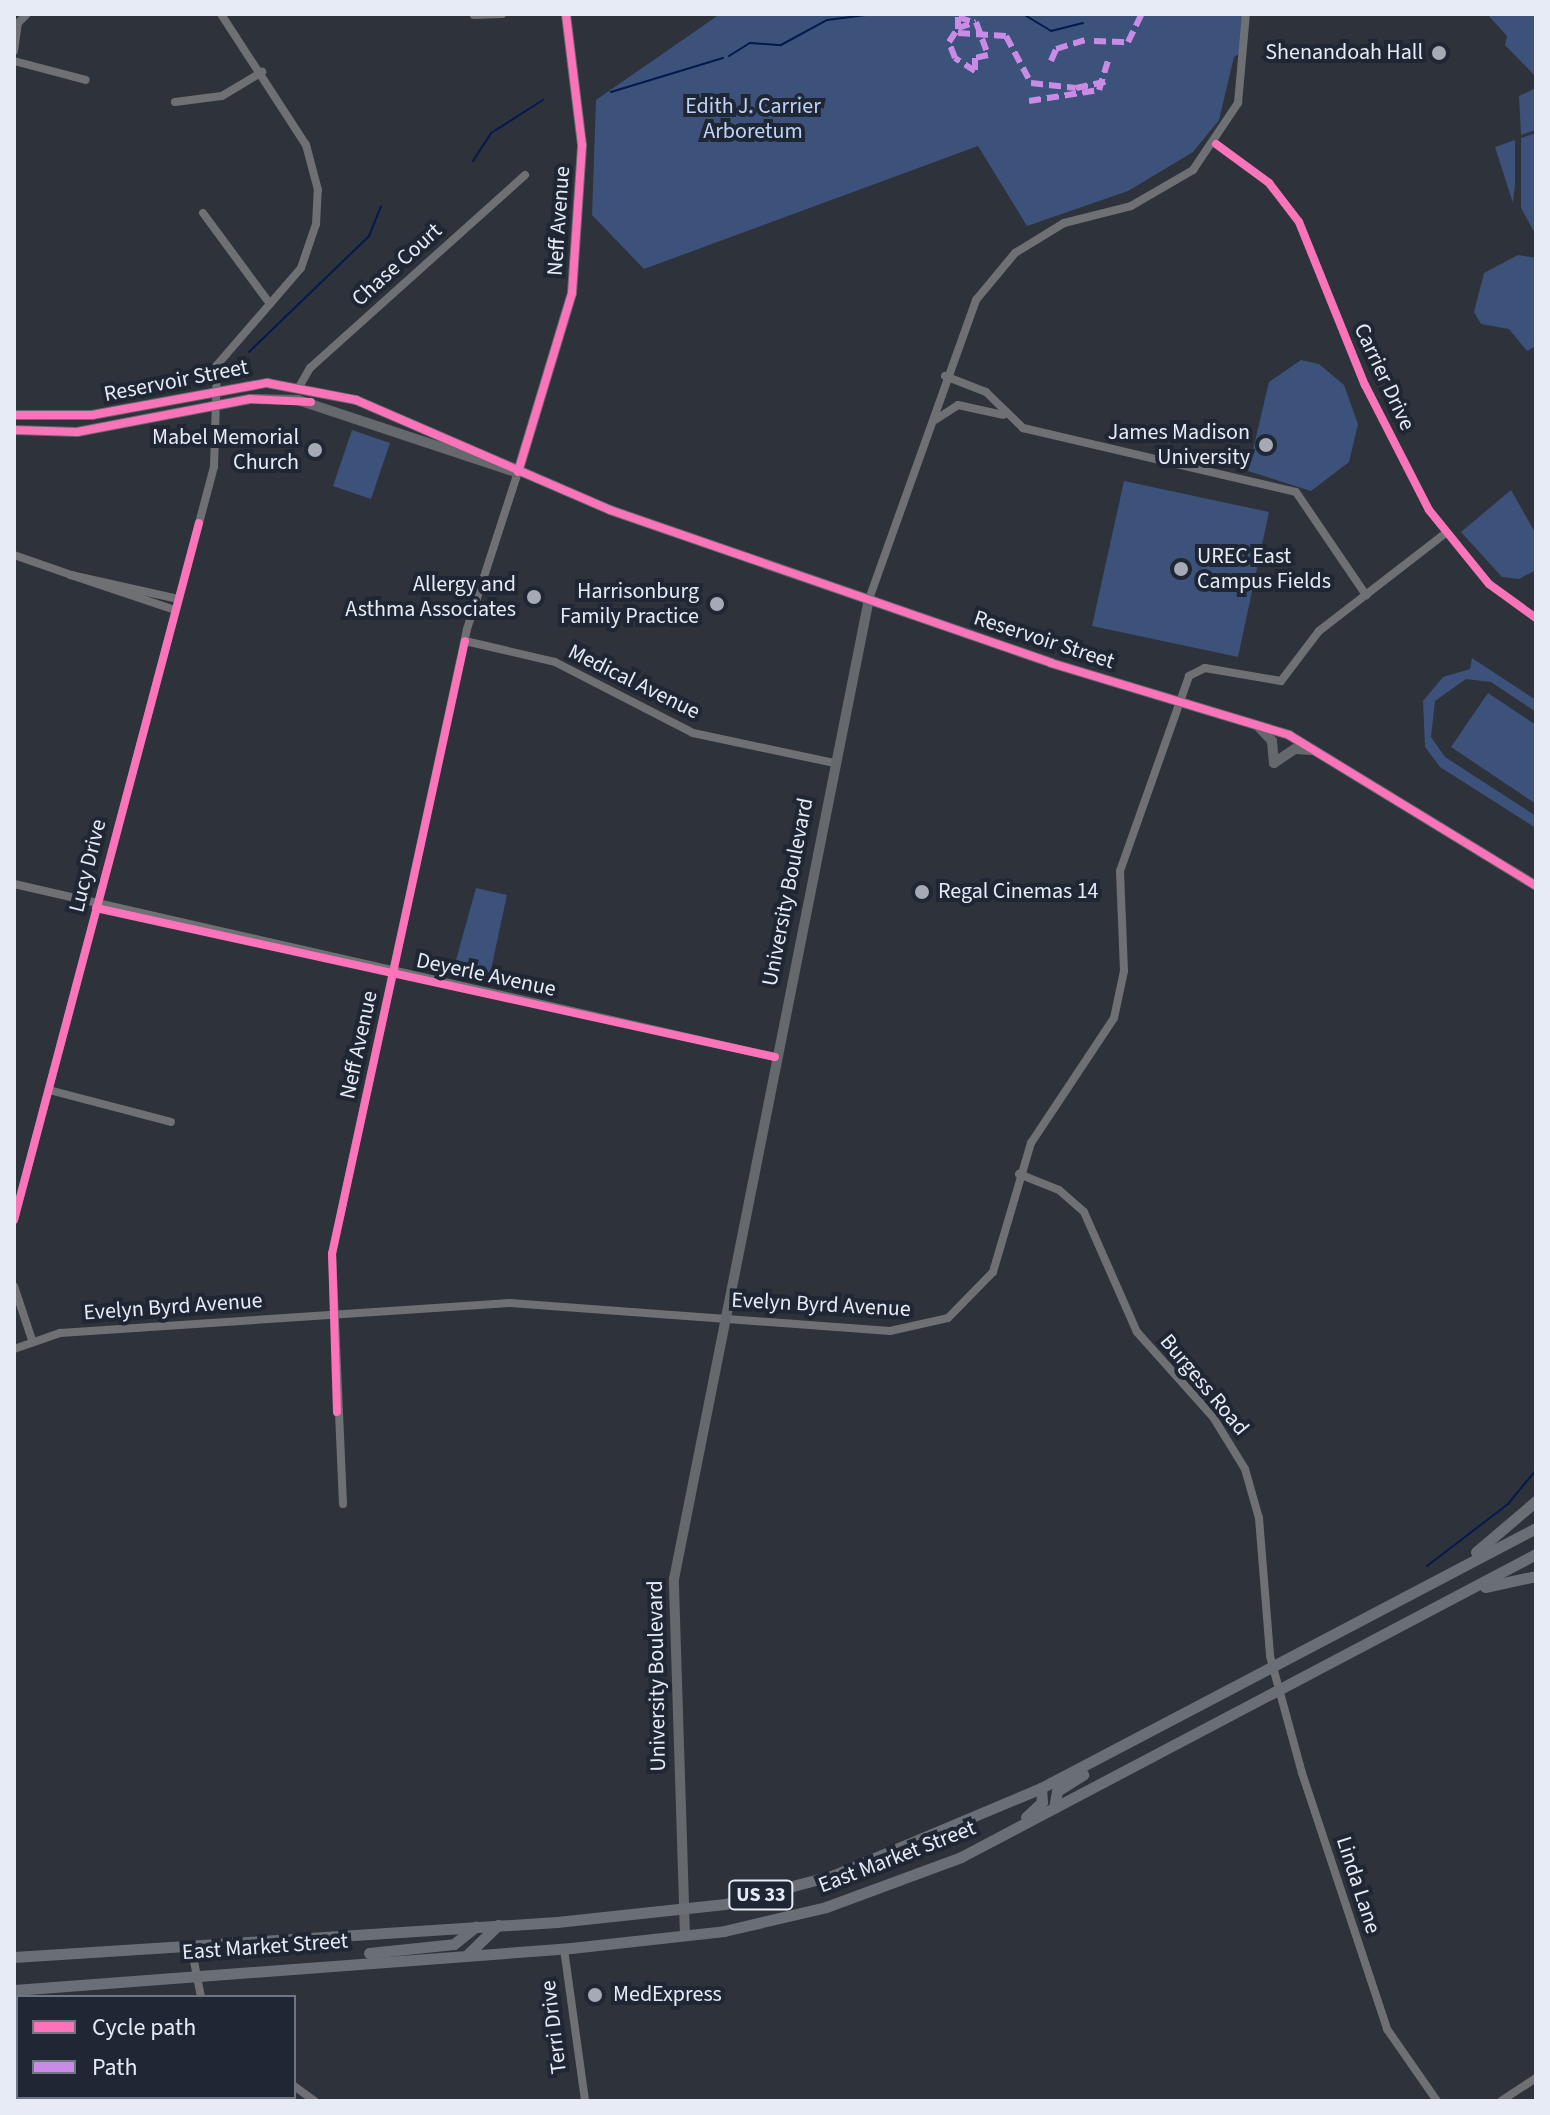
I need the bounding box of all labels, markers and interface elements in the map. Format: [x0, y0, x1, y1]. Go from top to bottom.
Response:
place label: Shenandoah Hall [1265, 40, 1423, 66]
marker: Shenandoah Hall [1430, 44, 1448, 62]
park label: Edith J. Carrier Arboretum [685, 93, 821, 144]
street label: Neff Avenue [542, 165, 576, 277]
street label: Chase Court [347, 218, 447, 312]
street label: Carrier Drive [1348, 319, 1420, 435]
street label: Reservoir Street [102, 354, 250, 408]
place label: James Madison University [1108, 419, 1250, 470]
place label: Mabel Memorial Church [152, 424, 299, 476]
marker: James Madison University [1257, 436, 1275, 454]
marker: Mabel Memorial Church [306, 441, 324, 459]
place label: UREC East Campus Fields [1197, 543, 1331, 594]
marker: UREC East Campus Fields [1172, 560, 1190, 578]
place label: Allergy and Asthma Associates [345, 571, 516, 622]
place label: Harrisonburg Family Practice [560, 578, 699, 630]
marker: Allergy and Asthma Associates [523, 586, 545, 608]
marker: Harrisonburg Family Practice [706, 593, 728, 615]
street label: Reservoir Street [970, 605, 1118, 675]
street label: Medical Avenue [564, 639, 704, 725]
street label: University Boulevard [757, 796, 819, 988]
street label: Lucy Drive [64, 817, 112, 915]
place label: Regal Cinemas 14 [938, 879, 1099, 905]
marker: Regal Cinemas 14 [913, 883, 931, 901]
street label: Deyerle Avenue [414, 947, 558, 1003]
street label: Neff Avenue [335, 988, 383, 1102]
street label: Evelyn Byrd Avenue [731, 1287, 911, 1323]
street label: Evelyn Byrd Avenue [83, 1288, 263, 1326]
street label: Burgess Road [1154, 1329, 1254, 1441]
street label: University Boulevard [642, 1580, 672, 1772]
street label: East Market Street [815, 1815, 979, 1899]
street label: Linda Lane [1330, 1833, 1386, 1937]
road number: US 33 [727, 1879, 795, 1911]
street label: East Market Street [181, 1928, 349, 1966]
street label: Terri Drive [535, 1979, 573, 2075]
place label: MedExpress [613, 1982, 722, 2008]
marker: MedExpress [584, 1984, 606, 2006]
legend [16, 1995, 296, 2099]
text: Cycle path [92, 2010, 196, 2045]
text: Path [92, 2050, 138, 2085]

